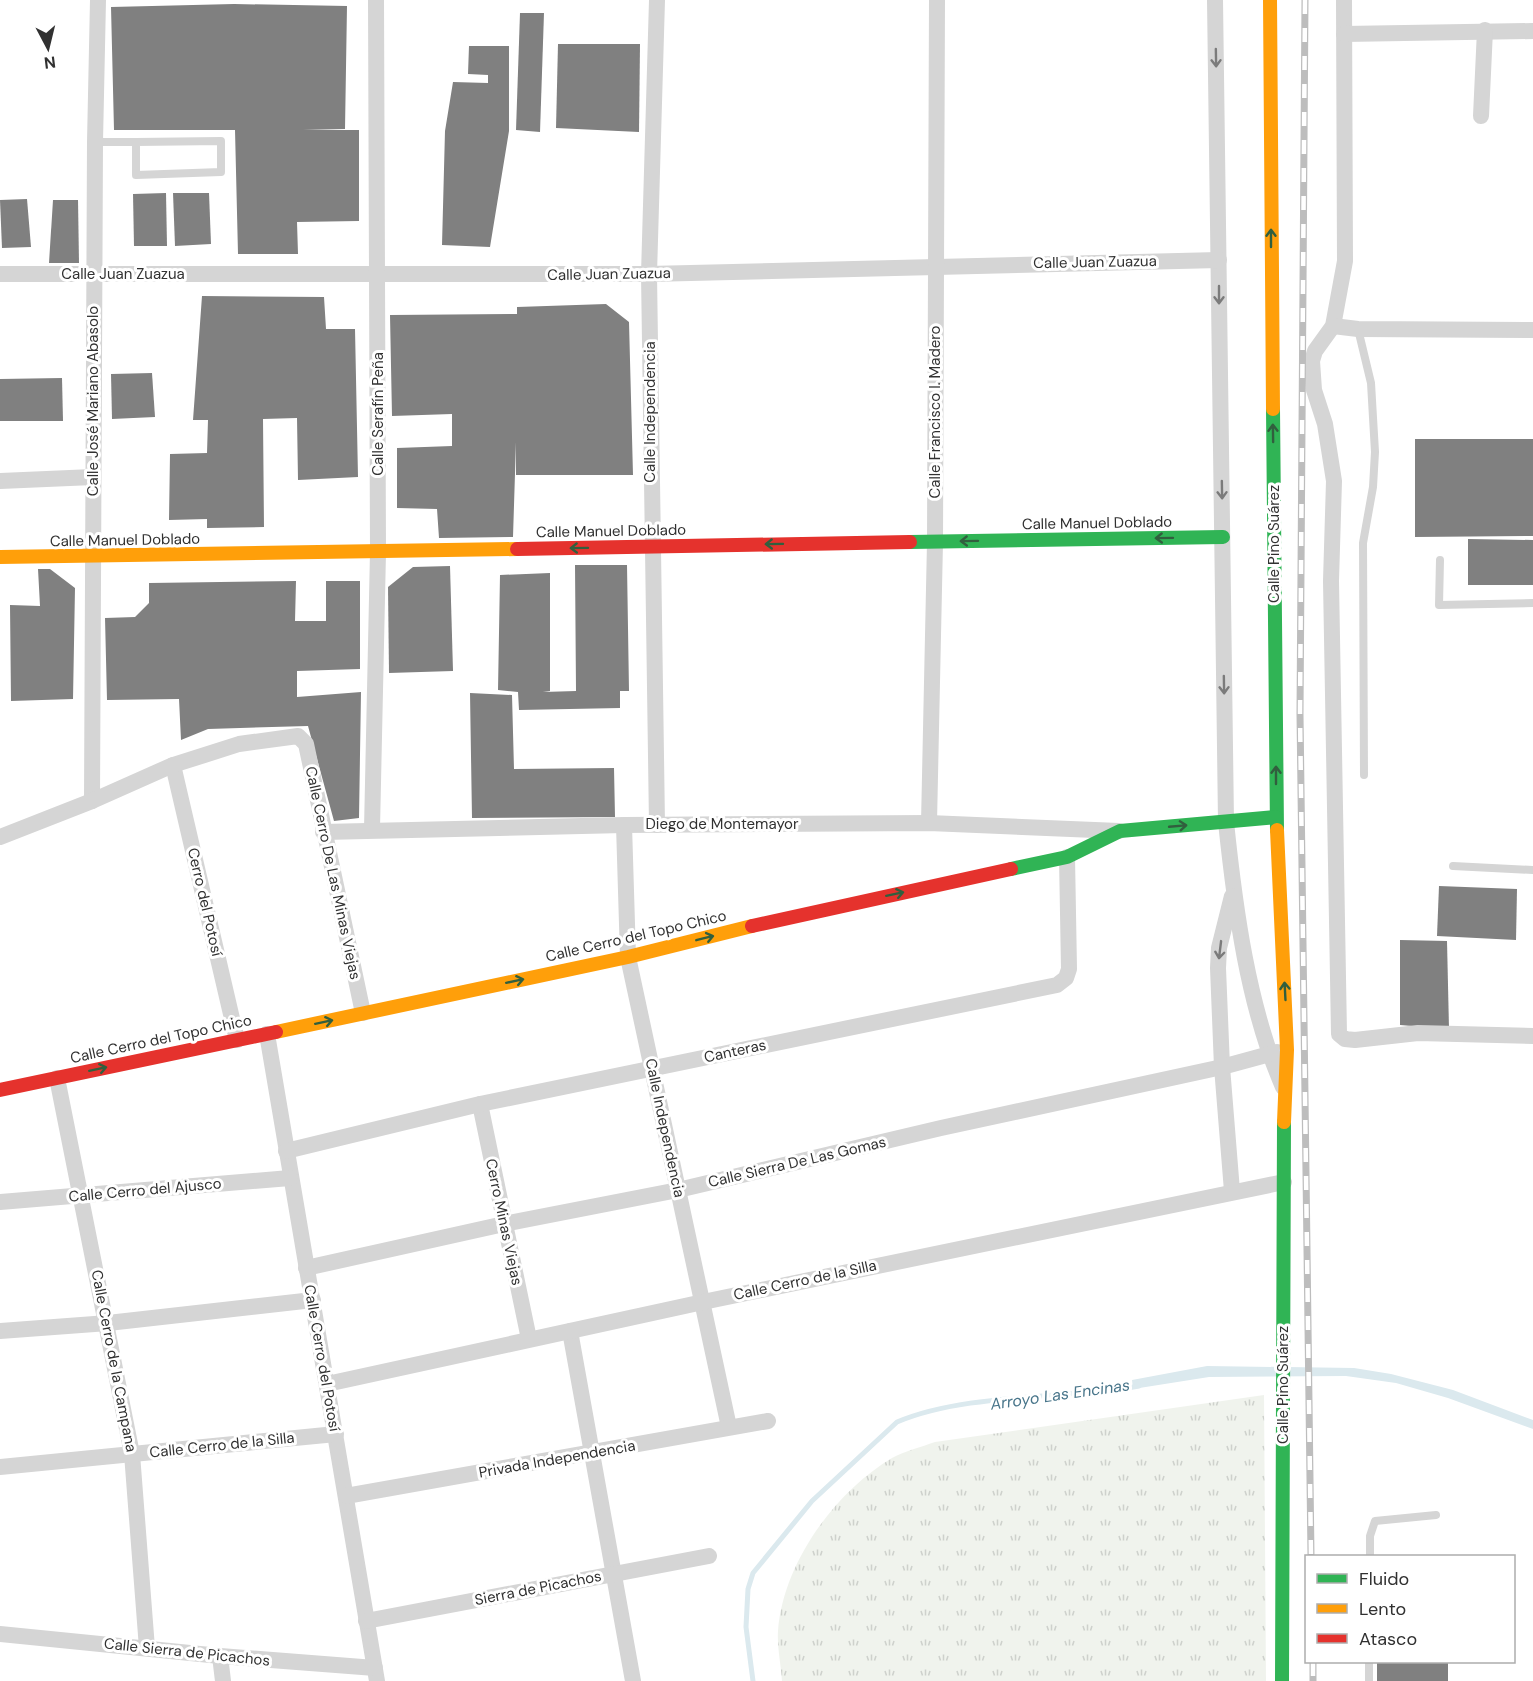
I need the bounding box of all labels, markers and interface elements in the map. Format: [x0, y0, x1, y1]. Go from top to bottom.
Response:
north arrow [18, 18, 78, 78]
one-way arrow [1210, 48, 1221, 68]
text: N [43, 51, 57, 74]
one-way arrow [1265, 229, 1277, 249]
street label: Calle Juan Zuazua [1033, 251, 1157, 273]
street label: Calle Juan Zuazua [547, 263, 671, 285]
street label: Calle Juan Zuazua [61, 264, 185, 284]
one-way arrow [1213, 285, 1225, 305]
street label: Calle José Mariano Abasolo [83, 306, 103, 496]
street label: Calle Francisco I. Madero [925, 325, 945, 498]
street label: Calle Independencia [640, 341, 660, 483]
street label: Calle Serafín Peña [368, 352, 388, 476]
one-way arrow [1267, 424, 1279, 444]
one-way arrow [1216, 480, 1228, 500]
street label: Calle Pino Suárez [1264, 485, 1284, 603]
street label: Calle Manuel Doblado [1022, 512, 1172, 534]
street label: Calle Manuel Doblado [536, 520, 686, 542]
street label: Calle Manuel Doblado [50, 529, 200, 551]
one-way arrow [1155, 532, 1175, 544]
one-way arrow [960, 535, 980, 547]
one-way arrow [765, 539, 785, 550]
one-way arrow [570, 542, 590, 554]
one-way arrow [1219, 675, 1230, 695]
street label: Calle Cerro De Las Minas Viejas [301, 765, 365, 981]
one-way arrow [1270, 766, 1282, 786]
street label: Diego de Montemayor [646, 814, 799, 834]
one-way arrow [1168, 820, 1188, 831]
street label: Cerro del Potosí [183, 846, 227, 959]
one-way arrow [885, 888, 904, 899]
street label: Calle Cerro del Topo Chico [544, 905, 728, 967]
one-way arrow [695, 931, 714, 943]
one-way arrow [1214, 939, 1225, 959]
one-way arrow [504, 975, 524, 986]
one-way arrow [1279, 982, 1290, 1002]
street label: Calle Cerro del Topo Chico [68, 1010, 254, 1068]
one-way arrow [314, 1016, 333, 1027]
street label: Canteras [702, 1035, 768, 1067]
street label: Calle Independencia [641, 1057, 689, 1199]
one-way arrow [88, 1063, 108, 1074]
street label: Calle Sierra De Las Gomas [706, 1132, 888, 1192]
street label: Cerro Minas Viejas [481, 1157, 527, 1287]
street label: Calle Cerro del Ajusco [68, 1173, 222, 1207]
street label: Calle Cerro de la Silla [732, 1255, 878, 1305]
street label: Calle Cerro de la Campana [87, 1268, 141, 1454]
street label: Calle Cerro del Potosí [299, 1283, 345, 1434]
street label: Calle Pino Suárez [1273, 1326, 1293, 1444]
water label: Arroyo Las Encinas [988, 1374, 1131, 1415]
street label: Calle Cerro de la Silla [149, 1427, 295, 1463]
street label: Privada Independencia [477, 1435, 637, 1483]
legend [1305, 1555, 1515, 1663]
street label: Sierra de Picachos [473, 1566, 603, 1610]
text: Fluido [1359, 1567, 1409, 1591]
text: Lento [1359, 1597, 1406, 1621]
text: Atasco [1359, 1627, 1417, 1651]
street label: Calle Sierra de Picachos [103, 1633, 271, 1671]

